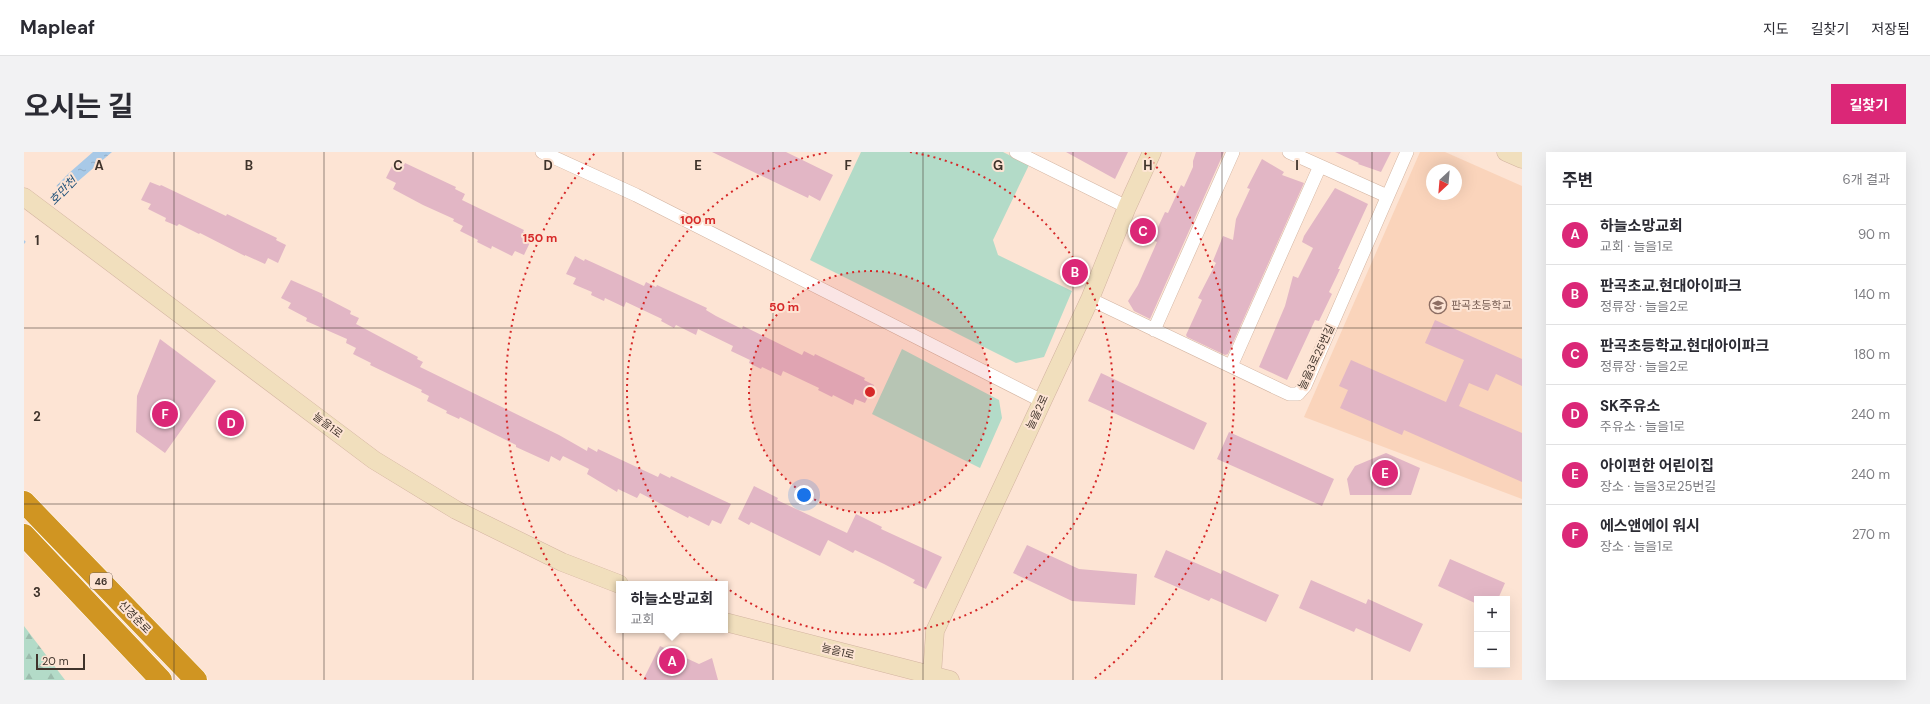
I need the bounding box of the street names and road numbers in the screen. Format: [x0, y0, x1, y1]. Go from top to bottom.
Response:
street label: 늘을3로25번길 [1295, 322, 1337, 392]
street label: 늘을2로 [1023, 392, 1051, 432]
street label: 늘을1로 [310, 409, 346, 441]
road number: 46 [90, 573, 112, 589]
street label: 신경춘로 [116, 598, 154, 636]
street label: 늘을1로 [820, 640, 856, 662]

